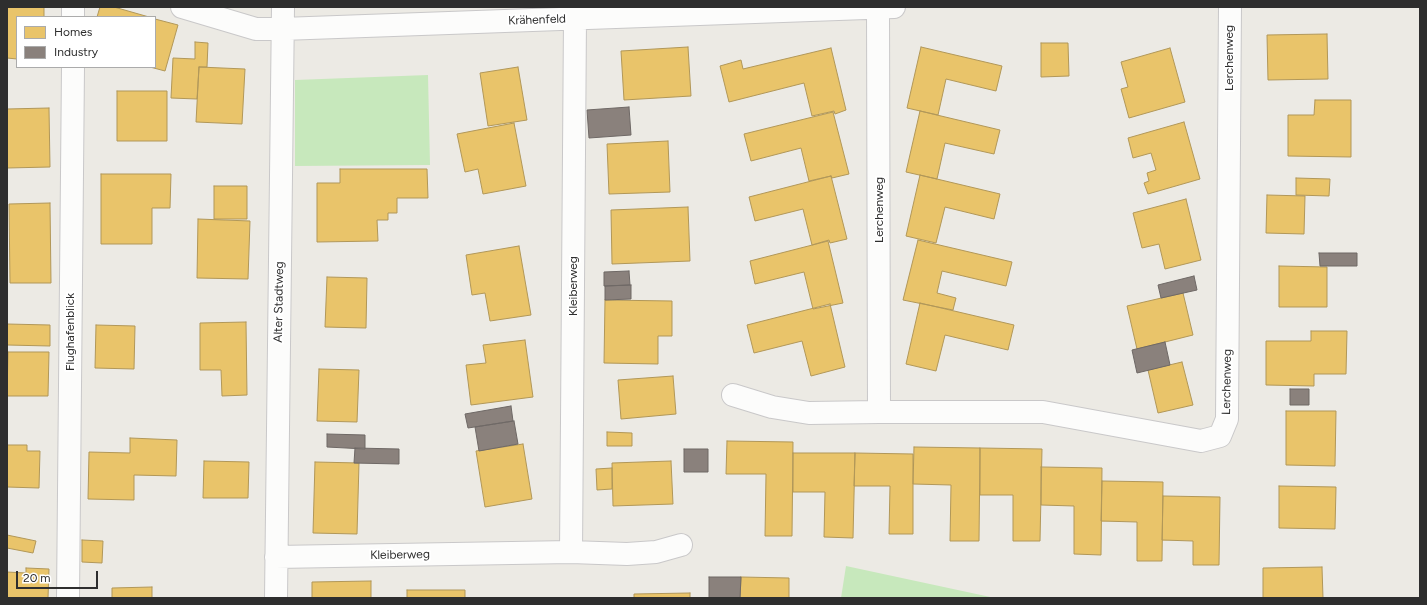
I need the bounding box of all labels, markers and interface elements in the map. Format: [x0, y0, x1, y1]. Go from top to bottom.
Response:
street label: Krähenfeld [508, 12, 566, 28]
legend [16, 16, 156, 68]
text: Homes [54, 25, 92, 39]
street label: Lerchenweg [1222, 25, 1236, 91]
text: Industry [54, 45, 98, 59]
street label: Lerchenweg [872, 177, 886, 243]
street label: Kleiberweg [566, 256, 580, 316]
street label: Alter Stadtweg [271, 261, 287, 343]
street label: Flughafenblick [63, 293, 77, 371]
street label: Lerchenweg [1219, 349, 1235, 415]
street label: Kleiberweg [370, 547, 430, 563]
scale bar [18, 563, 100, 589]
text: 20 m [23, 571, 51, 585]

